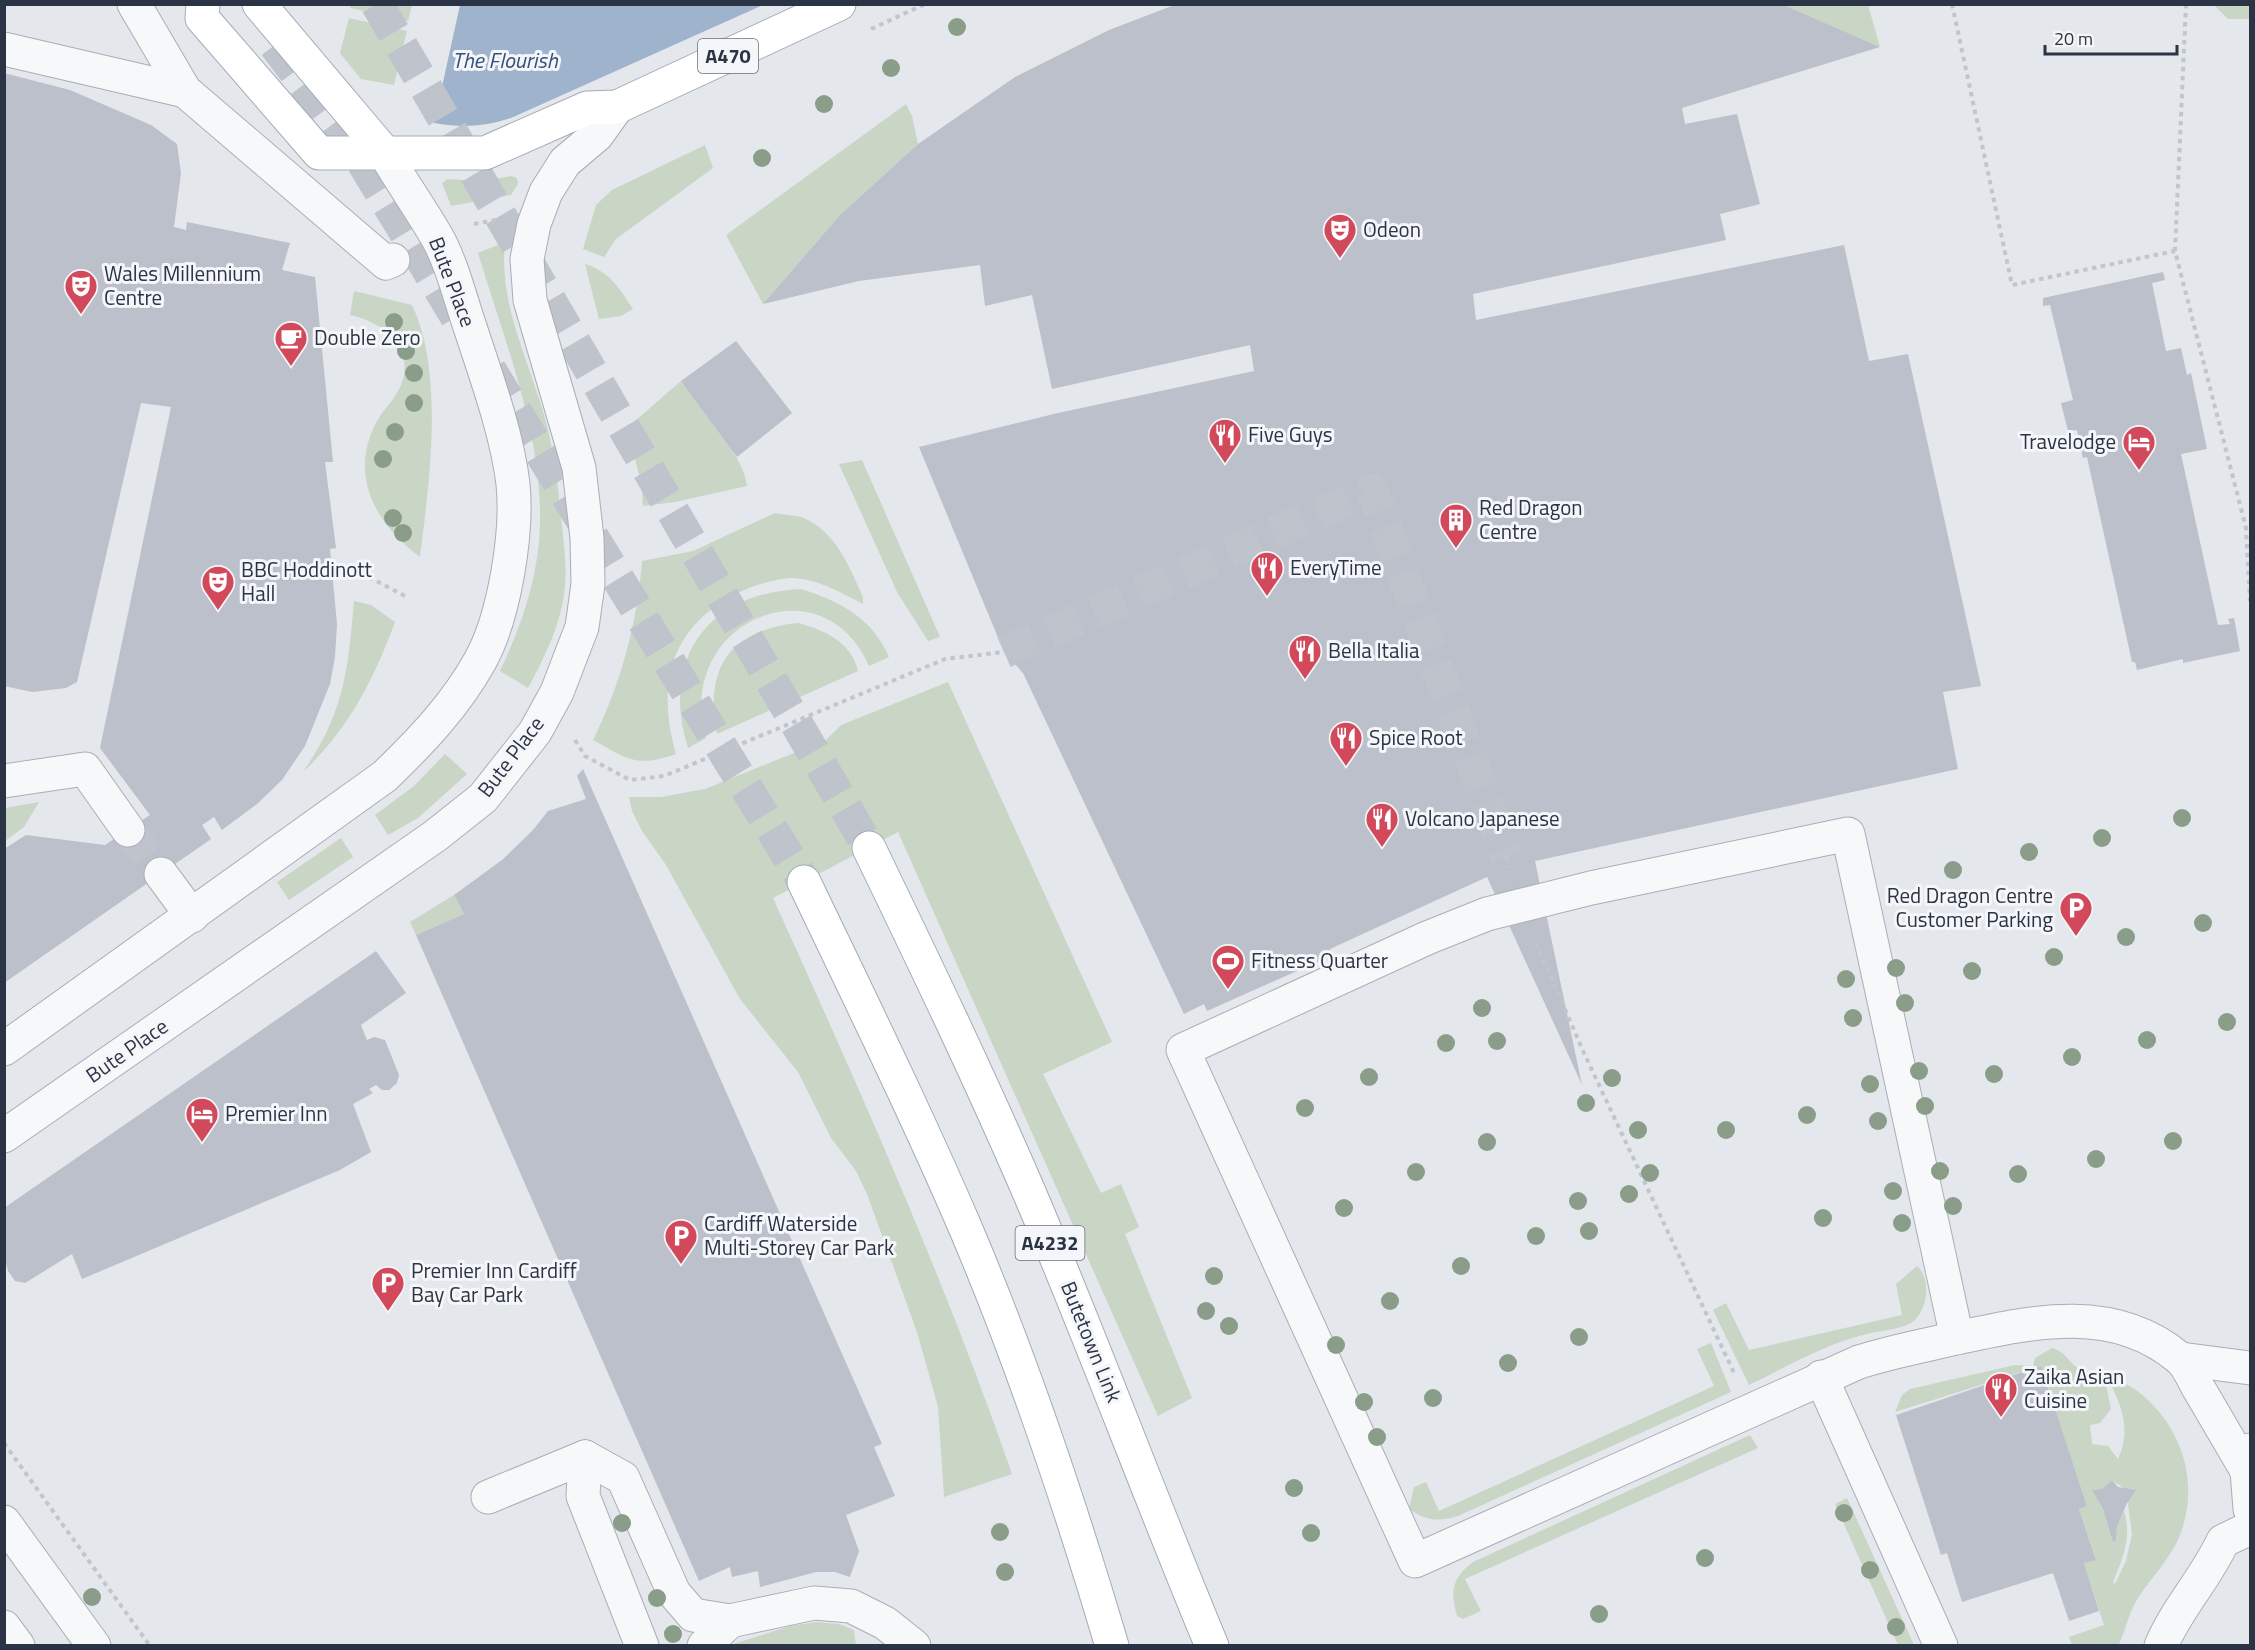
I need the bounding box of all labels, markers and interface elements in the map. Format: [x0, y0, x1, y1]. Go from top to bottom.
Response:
scale bar [2045, 18, 2177, 56]
text: 20 m [2054, 25, 2093, 52]
road number: A470 [698, 39, 758, 73]
water label: The Flourish [452, 43, 559, 77]
theatre icon: Odeon [1322, 212, 1358, 259]
place label: Odeon [1363, 213, 1421, 245]
street label: Bute Place [421, 232, 485, 331]
place label: Wales Millennium Centre [104, 257, 261, 313]
theatre icon: Wales Millennium Centre [63, 268, 99, 315]
cafe icon: Double Zero [273, 320, 309, 367]
place label: Double Zero [314, 321, 421, 353]
restaurant icon: Five Guys [1207, 417, 1243, 464]
place label: Five Guys [1248, 418, 1333, 450]
hotel icon: Travelodge [2121, 424, 2157, 471]
place label: Travelodge [2020, 425, 2116, 457]
place label: Red Dragon Centre [1479, 491, 1583, 547]
building icon: Red Dragon Centre [1438, 502, 1474, 549]
restaurant icon: EveryTime [1249, 550, 1285, 597]
place label: EveryTime [1290, 551, 1382, 583]
place label: BBC Hoddinott Hall [241, 553, 373, 609]
theatre icon: BBC Hoddinott Hall [200, 564, 236, 611]
restaurant icon: Bella Italia [1287, 633, 1323, 680]
place label: Bella Italia [1328, 634, 1420, 666]
street label: Bute Place [469, 709, 551, 804]
restaurant icon: Spice Root [1328, 720, 1364, 767]
place label: Spice Root [1369, 721, 1463, 753]
restaurant icon: Volcano Japanese [1364, 801, 1400, 848]
place label: Volcano Japanese [1405, 802, 1560, 834]
place label: Red Dragon Centre Customer Parking [1887, 879, 2053, 935]
parking icon: Red Dragon Centre Customer Parking [2058, 890, 2094, 937]
sports icon: Fitness Quarter [1210, 943, 1246, 990]
place label: Fitness Quarter [1251, 944, 1388, 976]
street label: Bute Place [79, 1010, 174, 1090]
hotel icon: Premier Inn [184, 1096, 220, 1143]
place label: Premier Inn [225, 1097, 327, 1129]
place label: Cardiff Waterside Multi-Storey Car Park [704, 1207, 894, 1263]
parking icon: Cardiff Waterside Multi-Storey Car Park [663, 1218, 699, 1265]
road number: A4232 [1016, 1226, 1084, 1260]
place label: Premier Inn Cardiff Bay Car Park [411, 1254, 577, 1310]
parking icon: Premier Inn Cardiff Bay Car Park [370, 1265, 406, 1312]
street label: Butetown Link [1053, 1276, 1131, 1407]
place label: Zaika Asian Cuisine [2024, 1360, 2124, 1416]
restaurant icon: Zaika Asian Cuisine [1983, 1371, 2019, 1418]

